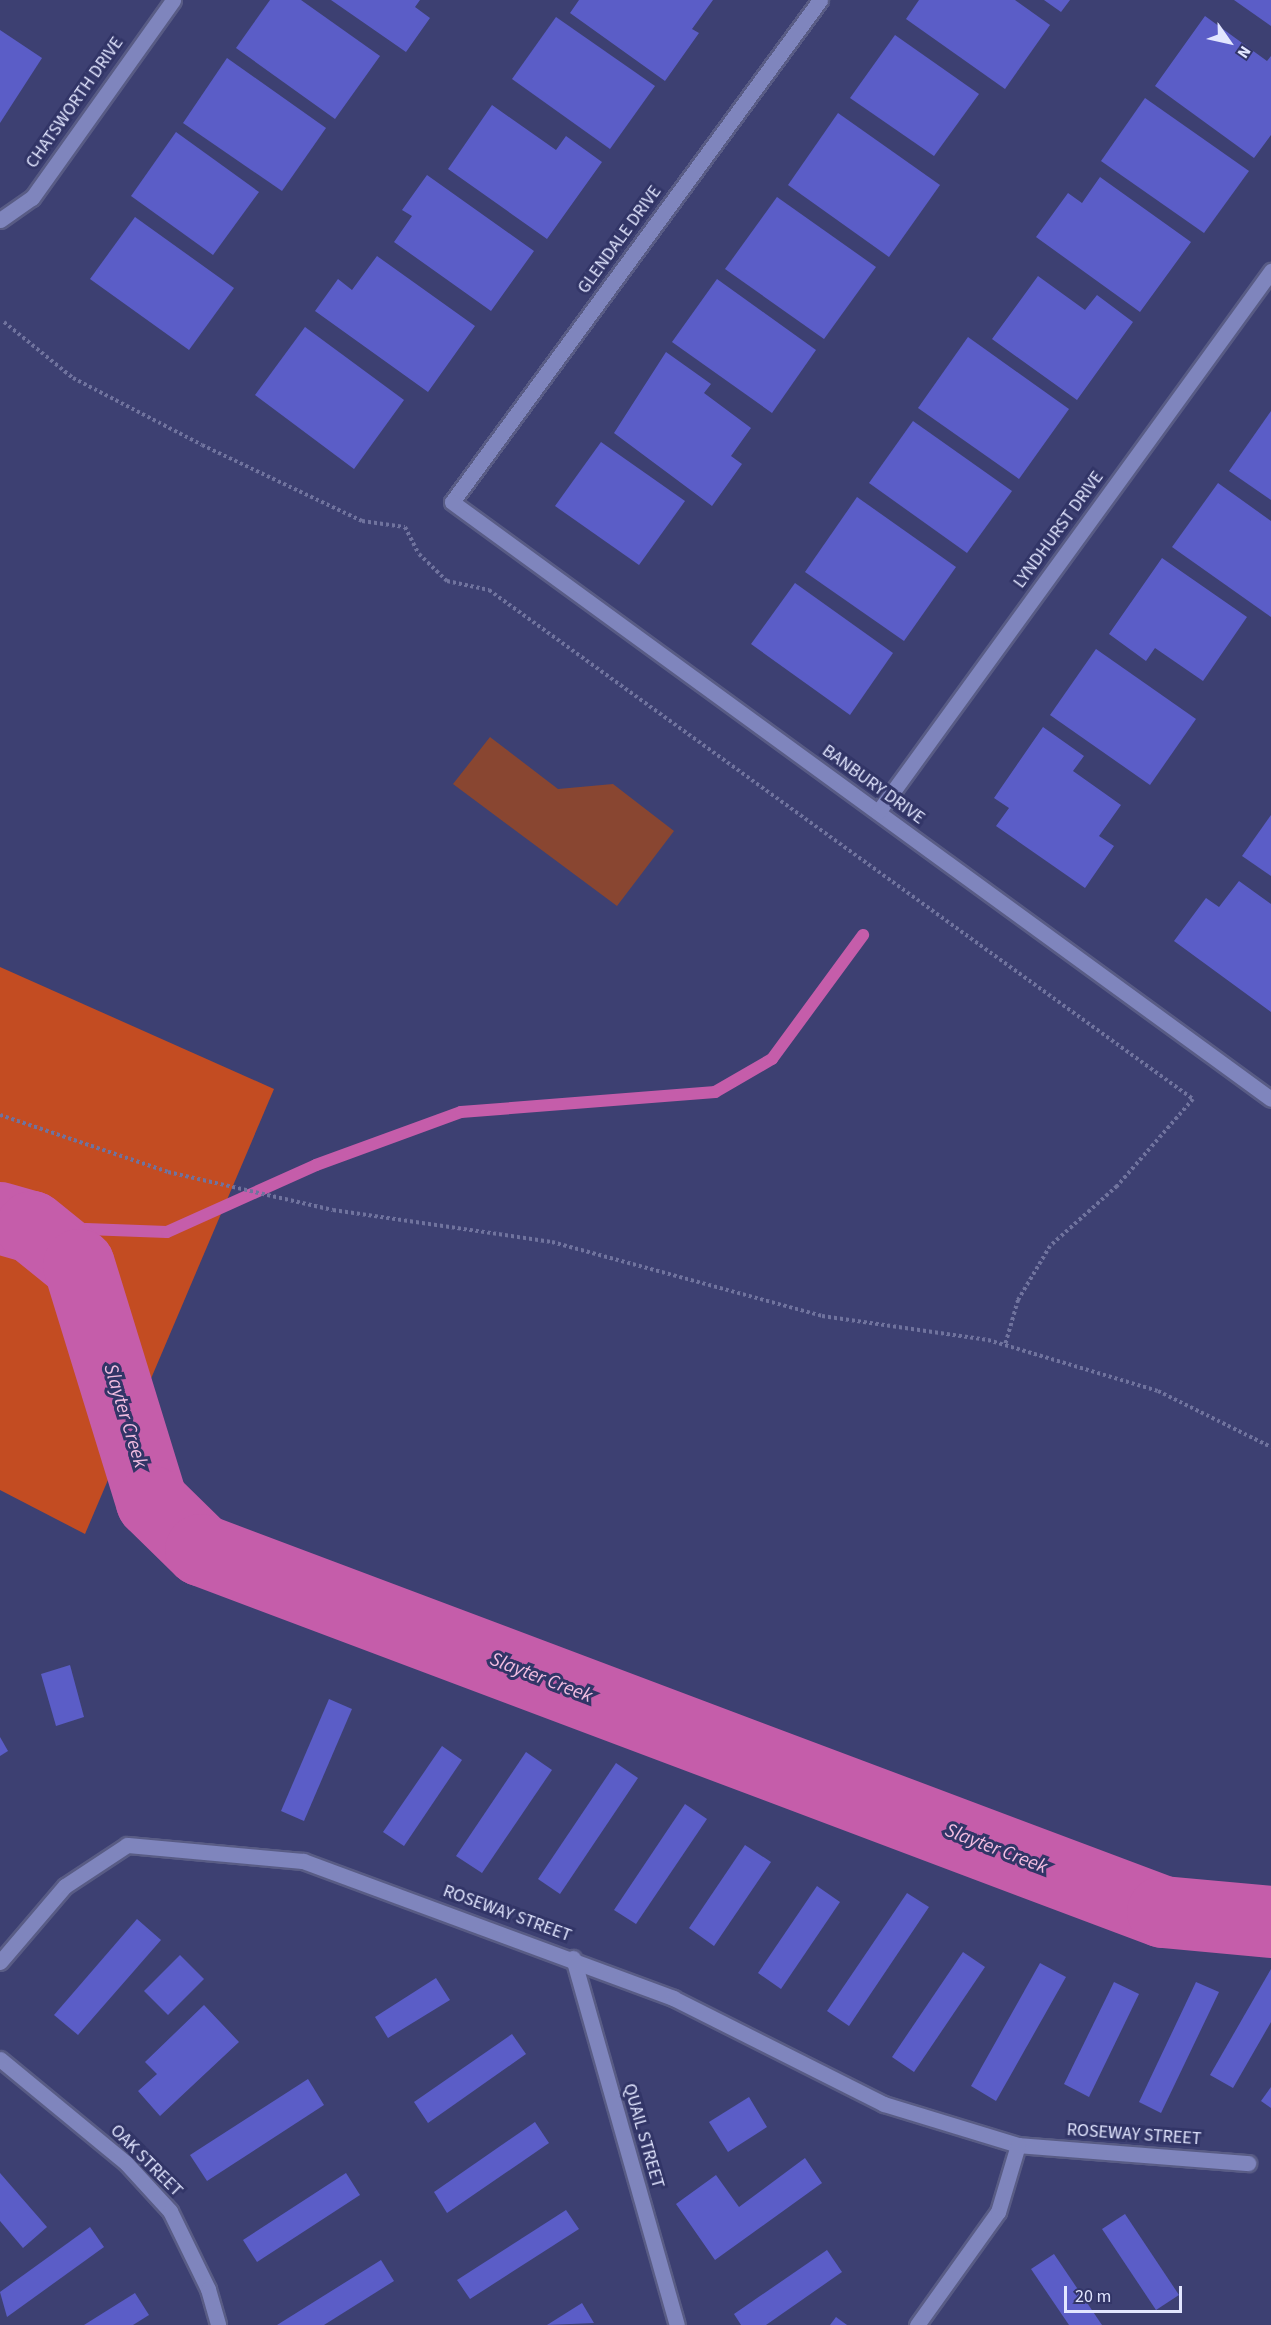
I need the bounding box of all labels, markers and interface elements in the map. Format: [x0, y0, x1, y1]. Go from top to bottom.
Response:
north arrow [1199, 12, 1259, 72]
street label: CHATSWORTH DRIVE [22, 33, 128, 173]
text: N [1232, 41, 1256, 63]
street label: GLENDALE DRIVE [574, 182, 666, 298]
street label: LYNDHURST DRIVE [1009, 467, 1109, 593]
street label: BANBURY DRIVE [818, 741, 928, 829]
water label: Slayter Creek [98, 1361, 152, 1471]
water label: Slayter Creek [486, 1647, 596, 1709]
water label: Slayter Creek [941, 1818, 1051, 1880]
street label: ROSEWAY STREET [440, 1881, 574, 1947]
street label: QUAIL STREET [618, 2081, 668, 2191]
street label: OAK STREET [105, 2120, 187, 2202]
street label: ROSEWAY STREET [1066, 2120, 1202, 2150]
scale bar [1067, 2274, 1186, 2312]
text: 20 m [1075, 2284, 1111, 2309]

